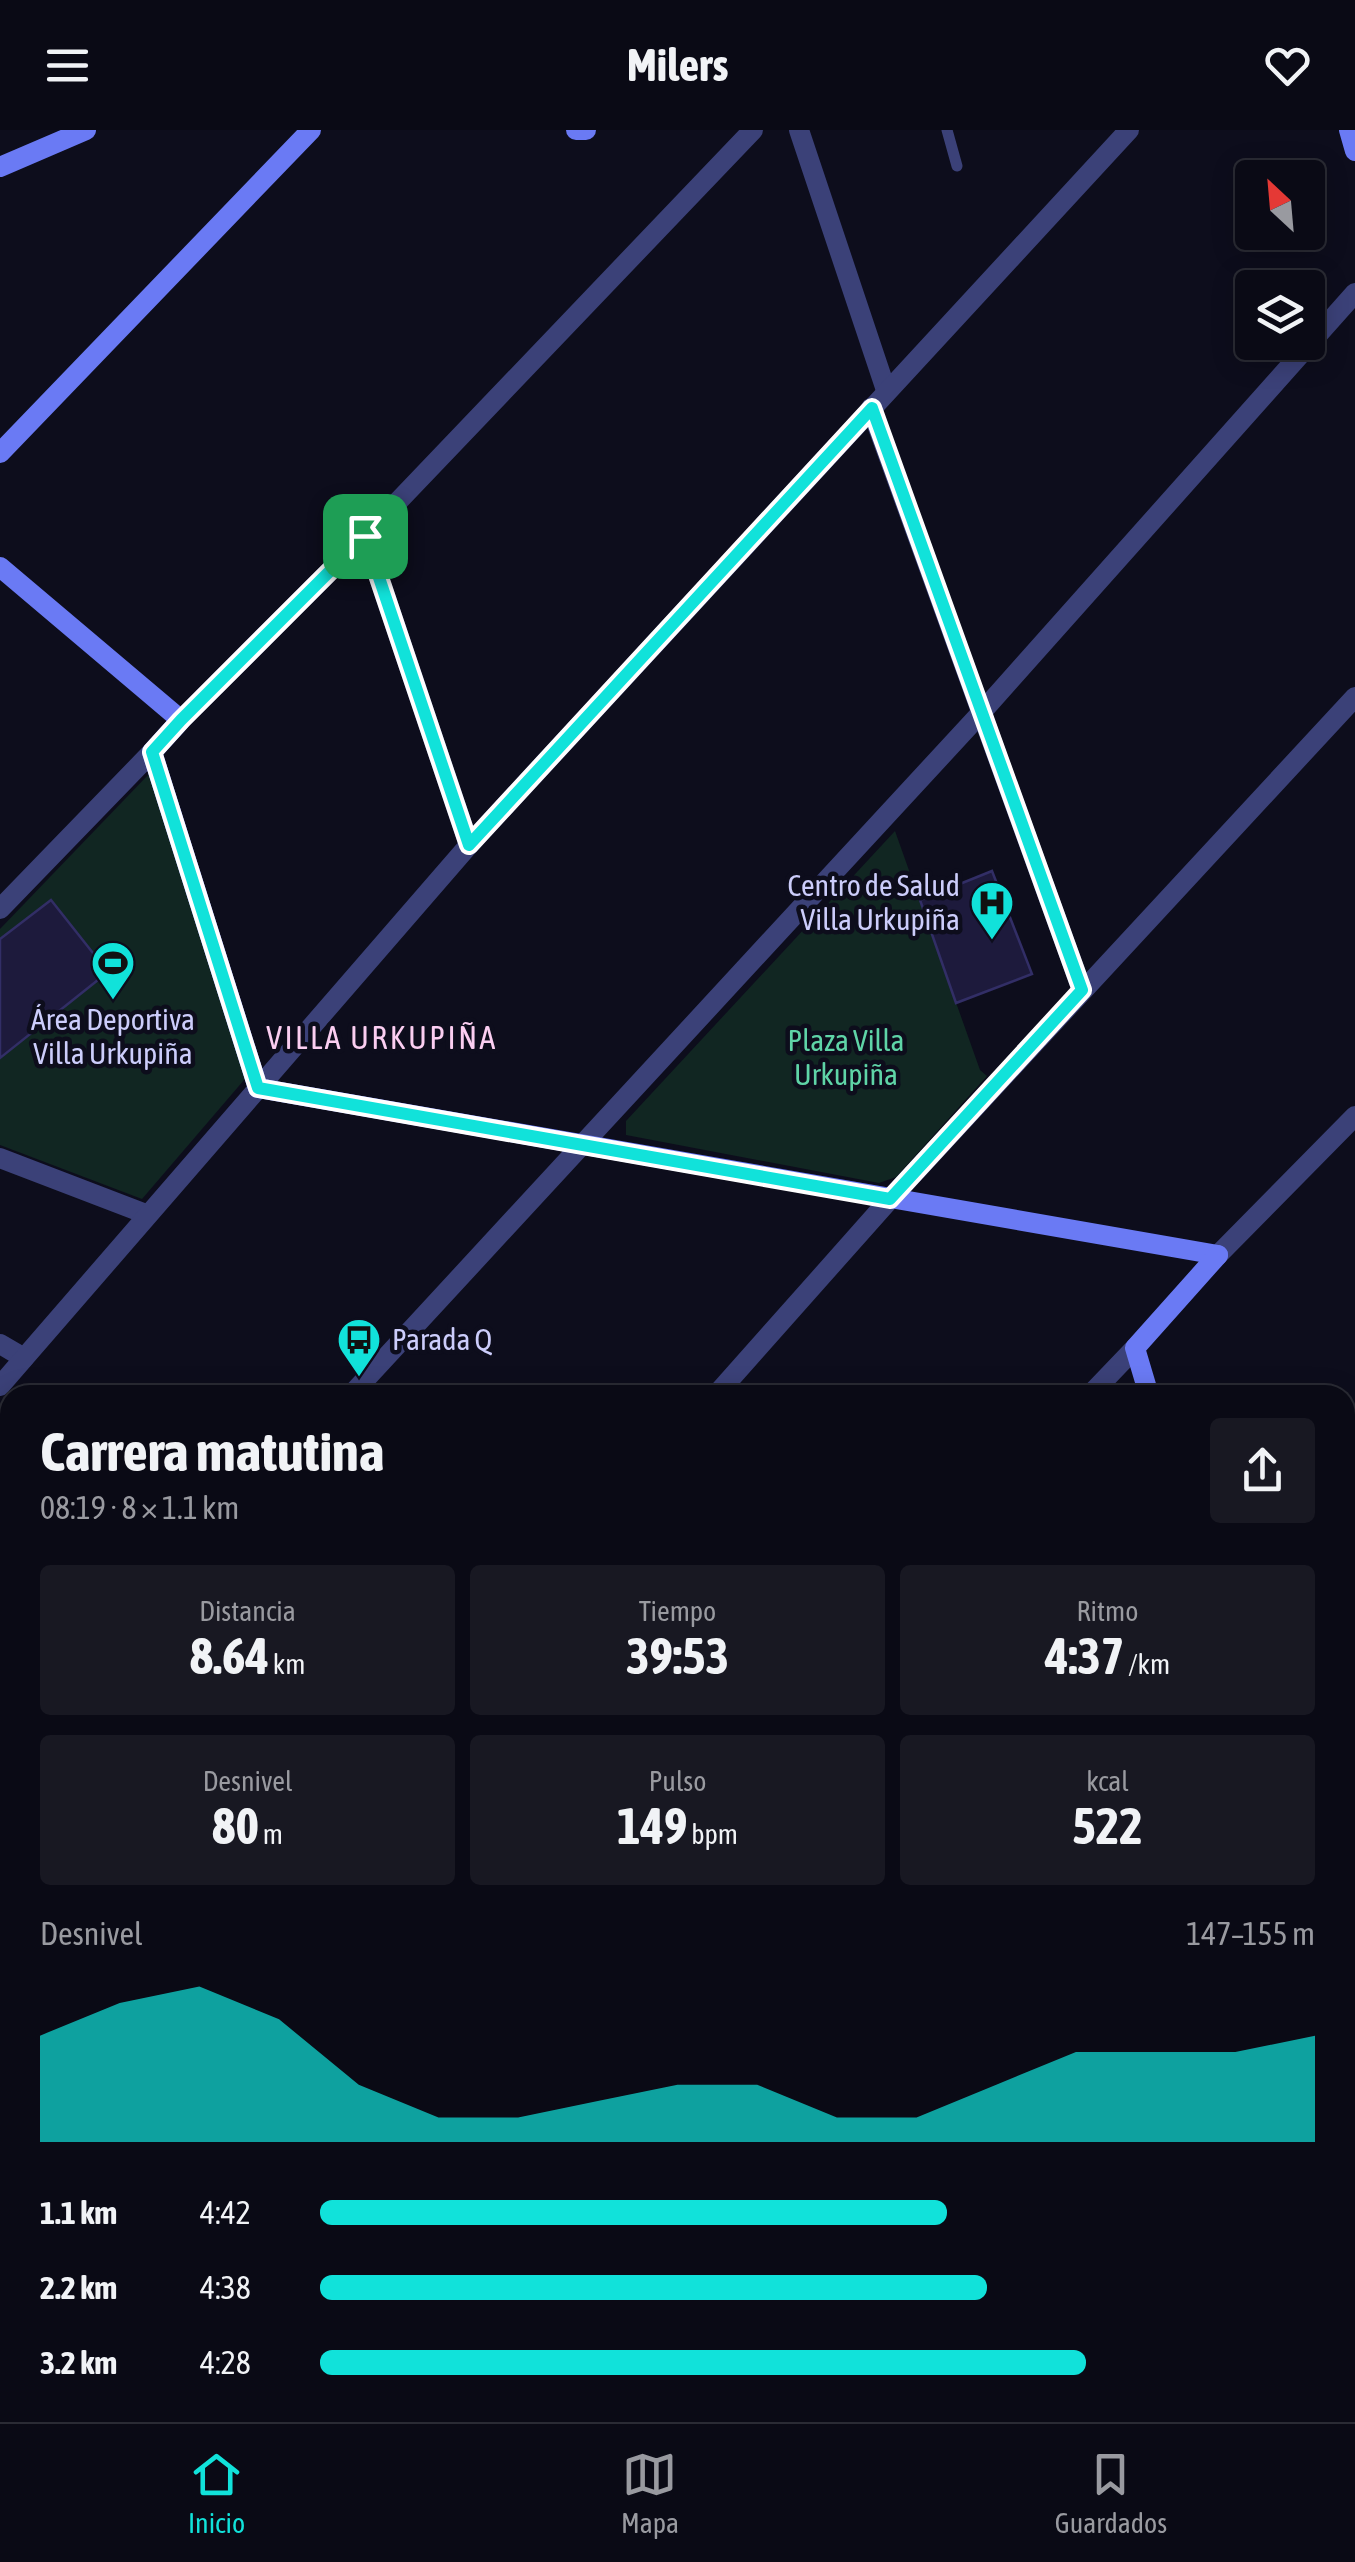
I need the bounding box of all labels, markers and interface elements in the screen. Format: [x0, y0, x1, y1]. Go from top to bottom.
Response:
icon: menu [40, 38, 95, 93]
icon: heart [1260, 38, 1315, 93]
text: Milers [627, 39, 728, 91]
north arrow [1235, 160, 1325, 250]
map controls [1235, 160, 1325, 360]
button: layers [1235, 270, 1325, 360]
pin [323, 494, 408, 579]
icon: arrive [338, 509, 393, 564]
place label: Centro de Salud Villa Urkupiña [787, 868, 960, 936]
hospital icon: Centro de Salud Villa Urkupiña [969, 880, 1015, 941]
sports icon: Área Deportiva Villa Urkupiña [90, 940, 136, 1001]
place label: Área Deportiva Villa Urkupiña [31, 1002, 195, 1070]
district label: VILLA URKUPIÑA [266, 1019, 498, 1056]
park label: Plaza Villa Urkupiña [788, 1023, 904, 1091]
bus stop icon: Parada Q [336, 1317, 382, 1378]
place label: Parada Q [392, 1322, 493, 1356]
button: share [1210, 1418, 1315, 1523]
text: Carrera matutina [40, 1420, 384, 1483]
text: 08:19 · 8 × 1.1 km [40, 1489, 239, 1526]
text: Distancia [199, 1595, 296, 1627]
text: Tiempo [639, 1595, 716, 1627]
text: Ritmo [1077, 1595, 1138, 1627]
text: 8.64 [190, 1627, 269, 1685]
text: 39:53 [626, 1627, 729, 1685]
text: 4:37 [1045, 1627, 1124, 1685]
text: km [269, 1648, 305, 1680]
text: /km [1124, 1648, 1170, 1680]
text: Desnivel [203, 1765, 292, 1797]
text: Pulso [649, 1765, 706, 1797]
text: kcal [1086, 1765, 1129, 1797]
text: 80 [212, 1797, 259, 1855]
text: 149 [617, 1797, 687, 1855]
text: 522 [1072, 1797, 1143, 1855]
text: m [259, 1818, 283, 1850]
text: bpm [687, 1818, 738, 1850]
text: Desnivel [40, 1915, 143, 1952]
text: 147–155 m [1186, 1915, 1315, 1952]
text: 1.1 km [40, 2194, 117, 2231]
text: 4:42 [200, 2194, 251, 2231]
text: 2.2 km [40, 2269, 117, 2306]
text: 4:38 [200, 2269, 251, 2306]
text: 3.2 km [40, 2344, 117, 2381]
text: 4:28 [200, 2344, 251, 2381]
tab: Inicio [188, 2447, 245, 2539]
tab: Mapa [621, 2447, 679, 2539]
tab: Guardados [1055, 2447, 1167, 2539]

